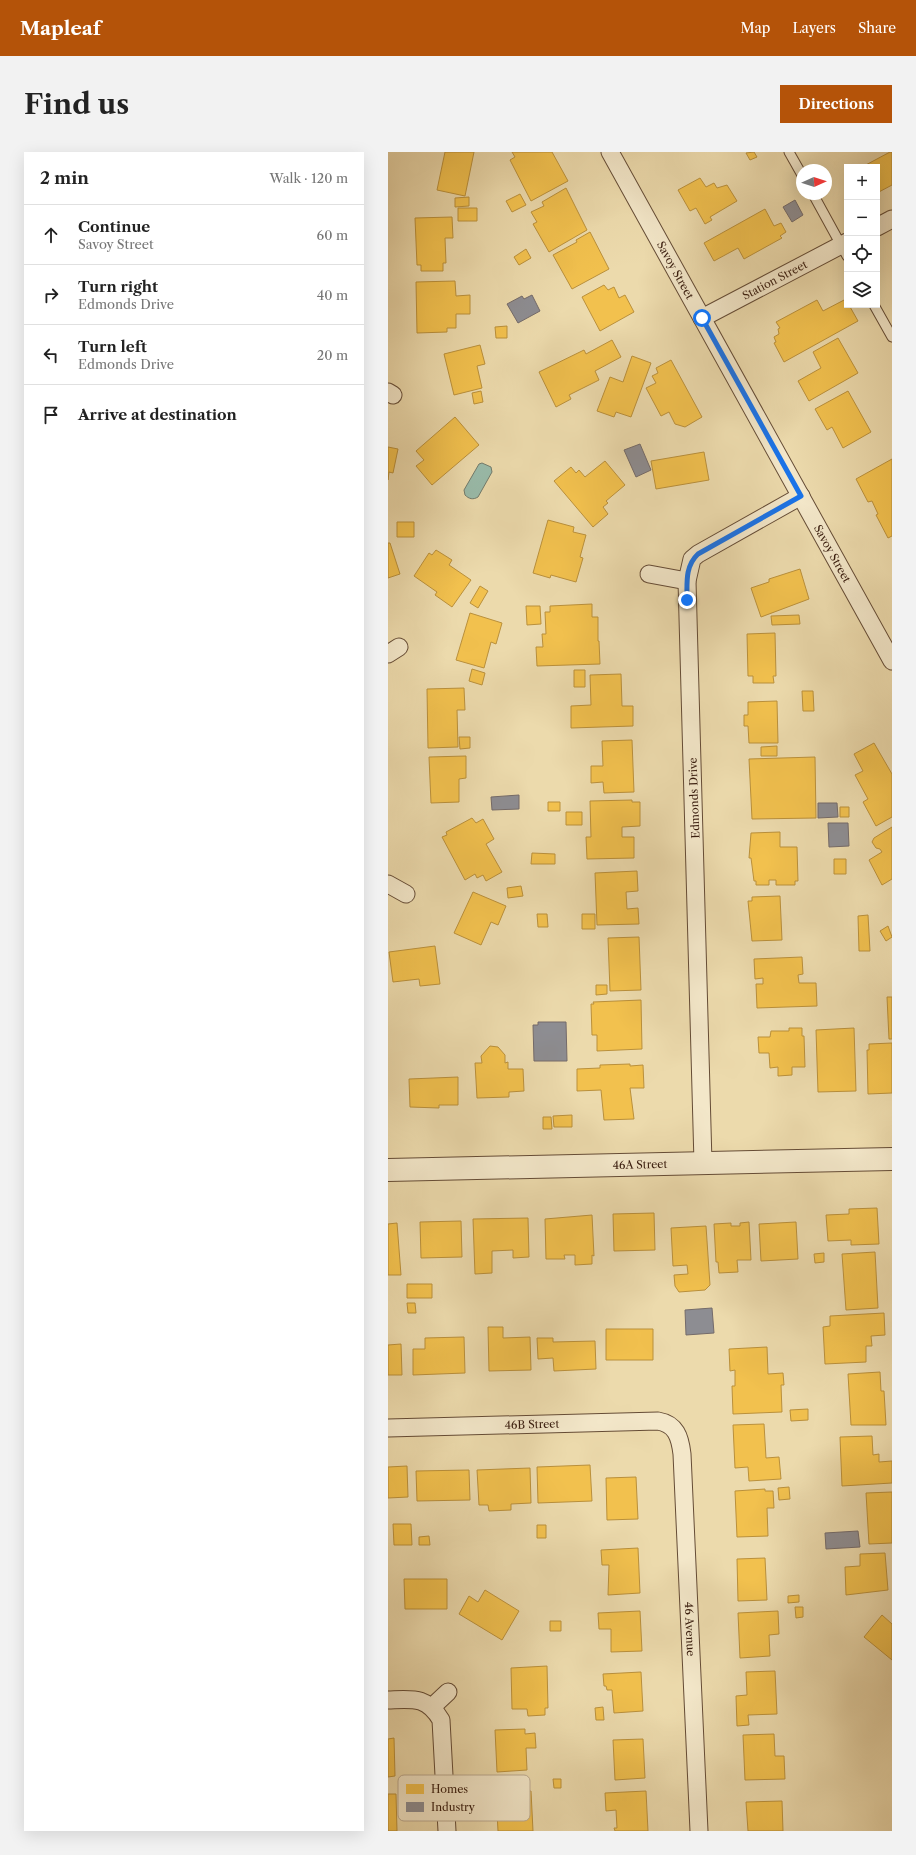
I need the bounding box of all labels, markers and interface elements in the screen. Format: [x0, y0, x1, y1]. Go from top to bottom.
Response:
text: Mapleaf [20, 17, 101, 40]
text: Map [740, 19, 770, 37]
text: Layers [792, 19, 836, 37]
text: Share [858, 19, 896, 37]
button: Directions [780, 85, 892, 123]
text: Find us [24, 87, 129, 121]
north arrow [796, 164, 832, 200]
map controls [844, 164, 880, 308]
button: + [844, 164, 880, 200]
text: 2 min [40, 168, 89, 188]
text: Walk · 120 m [270, 170, 348, 186]
button: − [844, 200, 880, 236]
text: Continue [78, 217, 150, 236]
icon: ahead [40, 224, 62, 246]
text: 60 m [317, 227, 348, 243]
text: Savoy Street [78, 236, 154, 252]
button: locate [844, 236, 880, 272]
street label: Savoy Street [654, 239, 697, 302]
street label: Station Street [740, 257, 810, 303]
button: layers [844, 272, 880, 308]
text: Turn right [78, 277, 158, 296]
icon: right [40, 284, 62, 306]
text: 40 m [317, 287, 348, 303]
text: Edmonds Drive [78, 296, 174, 312]
route start [693, 309, 711, 327]
text: Turn left [78, 337, 147, 356]
icon: left [40, 344, 62, 366]
text: 20 m [317, 347, 348, 363]
text: Edmonds Drive [78, 356, 174, 372]
icon: arrive [40, 404, 62, 426]
text: Arrive at destination [78, 405, 237, 424]
street label: Savoy Street [811, 522, 854, 585]
route end [678, 591, 696, 609]
street label: Edmonds Drive [686, 757, 702, 839]
street label: 46A Street [612, 1157, 668, 1172]
street label: 46B Street [504, 1417, 560, 1432]
street label: 46 Avenue [682, 1602, 698, 1657]
legend [398, 1775, 530, 1821]
text: Homes [431, 1782, 468, 1796]
text: Industry [431, 1800, 476, 1814]

